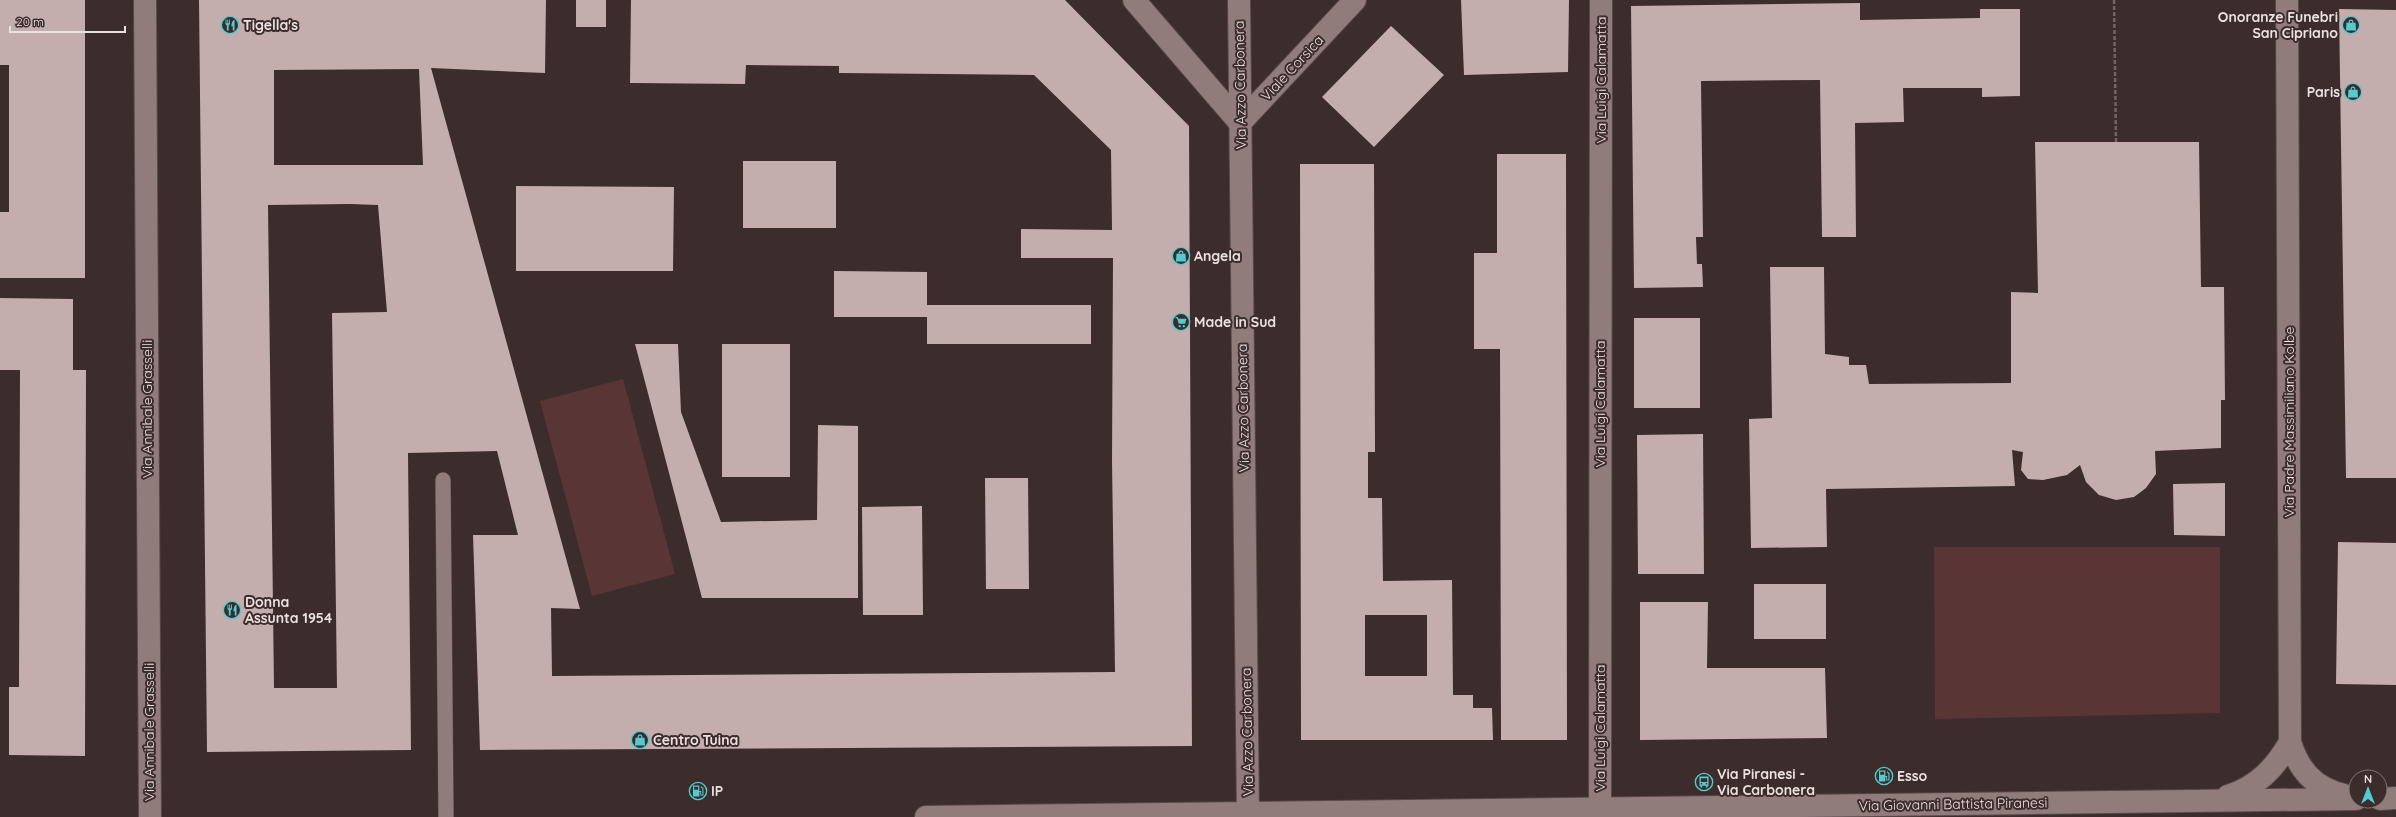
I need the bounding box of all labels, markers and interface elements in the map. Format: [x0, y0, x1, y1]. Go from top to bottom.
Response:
scale bar [10, 8, 125, 34]
place label: Onoranze Funebri San Cipriano [2218, 8, 2338, 42]
text: 20 m [16, 14, 44, 29]
restaurant icon: Tigella's [220, 15, 240, 35]
shop icon: Onoranze Funebri San Cipriano [2341, 15, 2361, 35]
place label: Tigella's [243, 16, 298, 34]
street label: Via Luigi Calamatta [1592, 16, 1610, 144]
street label: Via Azzo Carbonera [1230, 20, 1250, 150]
street label: Viale Corsica [1257, 31, 1327, 105]
shop icon: Paris [2343, 82, 2363, 102]
place label: Paris [2307, 83, 2340, 101]
shop icon: Angela [1171, 246, 1191, 266]
place label: Angela [1194, 247, 1241, 265]
supermarket icon: Made in Sud [1171, 312, 1191, 332]
place label: Made in Sud [1194, 313, 1276, 331]
street label: Via Padre Massimiliano Kolbe [2280, 326, 2298, 517]
street label: Via Annibale Grasselli [138, 340, 156, 478]
street label: Via Luigi Calamatta [1591, 340, 1609, 468]
street label: Via Azzo Carbonera [1233, 343, 1253, 473]
place label: Donna Assunta 1954 [245, 593, 332, 627]
restaurant icon: Donna Assunta 1954 [222, 600, 242, 620]
street label: Via Annibale Grasselli [140, 663, 158, 801]
street label: Via Luigi Calamatta [1591, 664, 1609, 792]
street label: Via Azzo Carbonera [1237, 667, 1257, 797]
shop icon: Centro Tuina [630, 730, 650, 750]
place label: Centro Tuina [653, 731, 738, 749]
place label: Via Piranesi - Via Carbonera [1717, 765, 1815, 799]
fuel station icon: Esso [1874, 766, 1894, 786]
place label: Esso [1897, 767, 1928, 785]
north arrow [2348, 769, 2388, 809]
bus stop icon: Via Piranesi - Via Carbonera [1694, 772, 1714, 792]
text: N [2364, 772, 2372, 786]
fuel station icon: IP [688, 781, 708, 801]
place label: IP [711, 782, 723, 800]
street label: Via Giovanni Battista Piranesi [1858, 793, 2048, 815]

